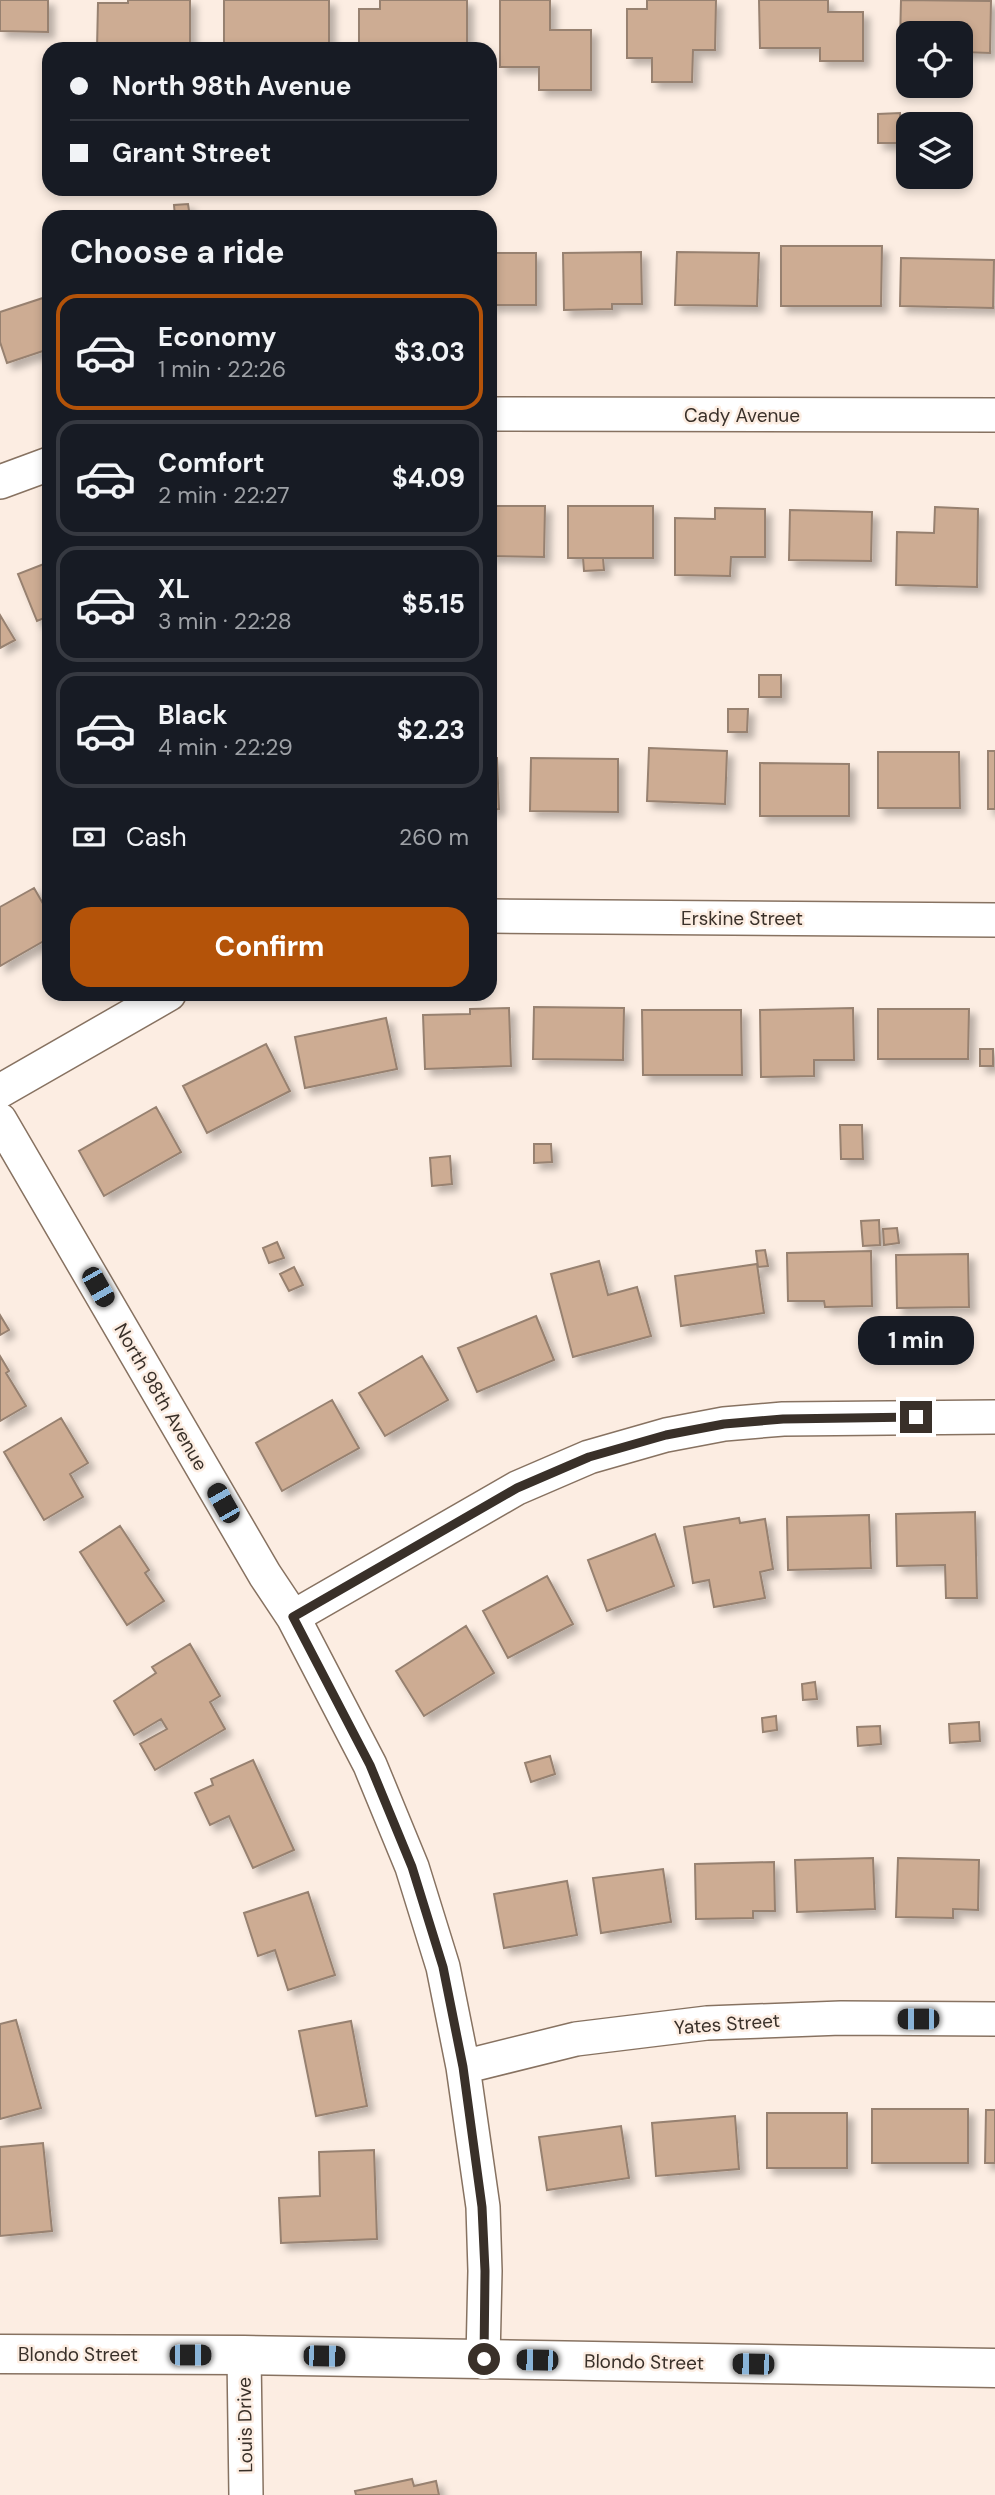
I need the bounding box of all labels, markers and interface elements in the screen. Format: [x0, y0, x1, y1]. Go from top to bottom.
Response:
map controls [896, 21, 973, 189]
button: locate [896, 21, 973, 98]
text: North 98th Avenue [112, 69, 352, 103]
button: layers [896, 112, 973, 189]
text: Grant Street [112, 136, 271, 170]
text: Choose a ride [70, 231, 285, 273]
text: Economy [158, 320, 276, 354]
icon: car [74, 321, 137, 384]
text: $3.03 [394, 335, 465, 369]
text: 1 min · 22:26 [158, 354, 286, 384]
street label: Cady Avenue [684, 403, 800, 428]
text: Comfort [158, 446, 264, 480]
icon: car [74, 447, 137, 510]
text: $4.09 [392, 461, 465, 495]
text: 2 min · 22:27 [158, 480, 290, 510]
text: XL [158, 572, 190, 606]
icon: car [74, 573, 137, 636]
text: $5.15 [402, 587, 465, 621]
text: 3 min · 22:28 [158, 606, 292, 636]
text: Black [158, 698, 228, 732]
icon: car [74, 699, 137, 762]
text: $2.23 [397, 713, 465, 747]
text: 4 min · 22:29 [158, 732, 293, 762]
icon: cash [70, 818, 108, 856]
text: Cash [126, 820, 187, 854]
text: 260 m [399, 822, 469, 852]
street label: Erskine Street [681, 906, 803, 931]
button: Confirm [70, 907, 469, 987]
car [79, 1264, 118, 1310]
callout: 1 min [858, 1316, 974, 1364]
street label: North 98th Avenue [109, 1319, 213, 1475]
text: 1 min [888, 1325, 944, 1355]
route end [900, 1401, 932, 1433]
car [204, 1480, 243, 1526]
street label: Yates Street [673, 2008, 781, 2040]
car [898, 2009, 940, 2030]
street label: Blondo Street [18, 2342, 138, 2367]
route start [468, 2343, 500, 2375]
car [170, 2345, 212, 2366]
car [303, 2345, 346, 2367]
street label: Blondo Street [584, 2348, 704, 2376]
car [516, 2349, 559, 2371]
car [732, 2353, 775, 2375]
street label: Louis Drive [232, 2377, 258, 2473]

